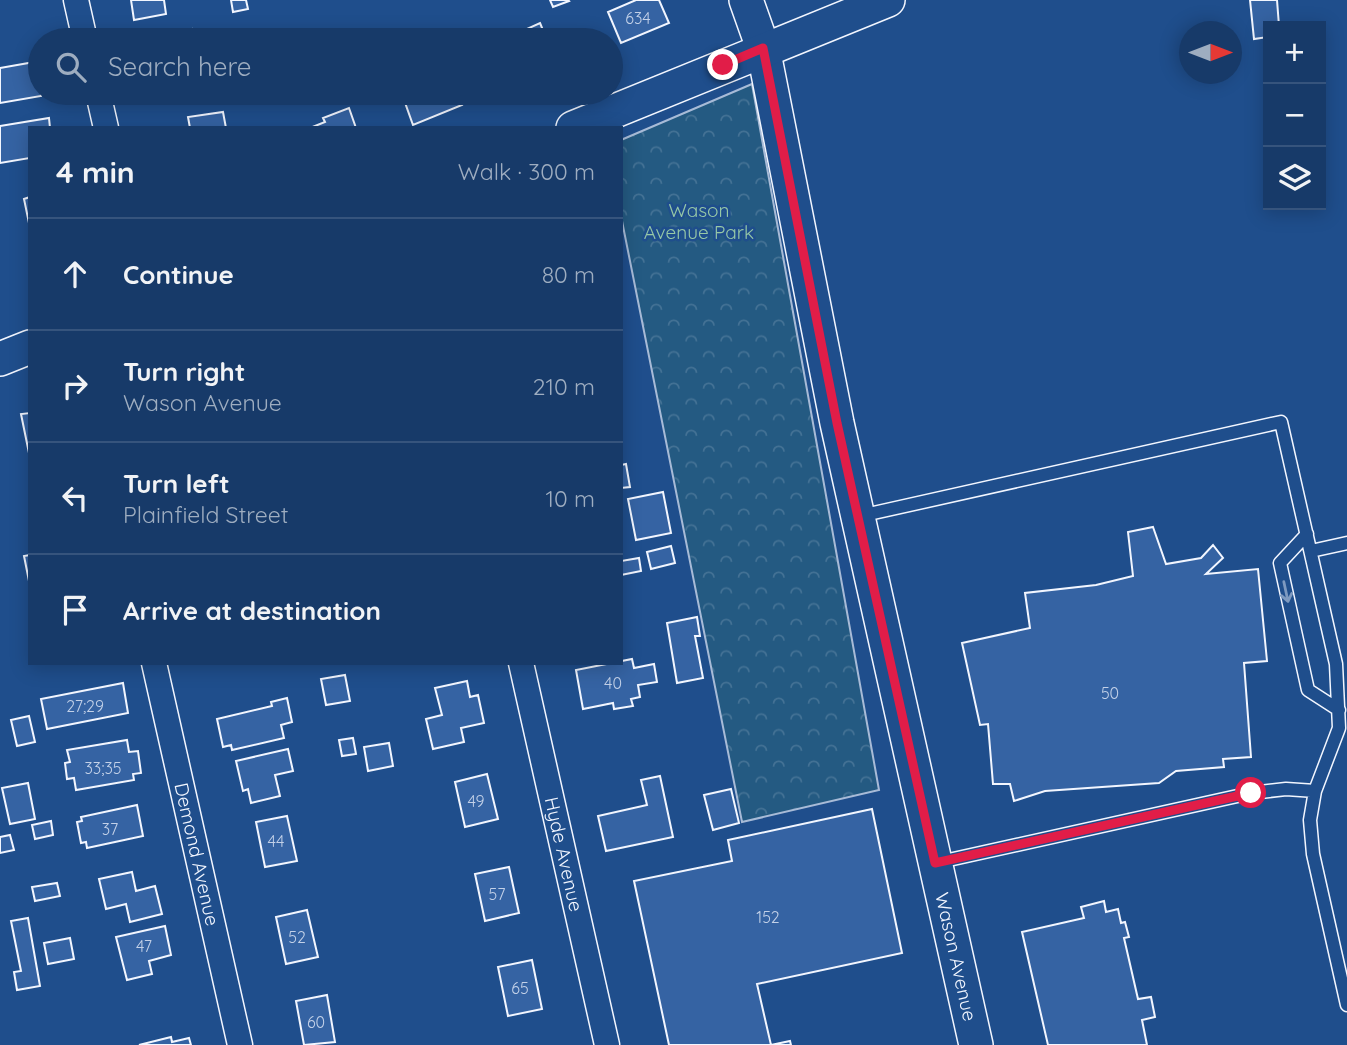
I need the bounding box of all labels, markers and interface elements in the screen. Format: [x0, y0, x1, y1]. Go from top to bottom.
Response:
house number: 634 [625, 8, 651, 28]
north arrow [1179, 21, 1242, 84]
map controls [1263, 21, 1326, 210]
button: + [1263, 21, 1326, 84]
search box [28, 28, 623, 105]
icon: search [52, 48, 90, 86]
route end [707, 49, 738, 80]
text: Search here [108, 50, 252, 83]
button: − [1263, 84, 1326, 147]
button: layers [1263, 147, 1326, 210]
text: 4 min [56, 153, 135, 191]
text: Walk · 300 m [458, 157, 595, 186]
park label: Wason Avenue Park [644, 198, 754, 244]
icon: ahead [56, 255, 94, 293]
text: Continue [123, 258, 234, 291]
text: 80 m [542, 260, 595, 289]
text: Turn right [123, 355, 245, 388]
icon: right [56, 367, 94, 405]
text: 210 m [533, 372, 595, 401]
text: Wason Avenue [123, 388, 282, 417]
text: Turn left [123, 467, 230, 500]
icon: left [56, 479, 94, 517]
text: 10 m [546, 484, 595, 513]
text: Plainfield Street [123, 500, 288, 529]
one-way arrow [1280, 580, 1294, 603]
icon: arrive [56, 591, 94, 629]
text: Arrive at destination [123, 594, 381, 627]
house number: 40 [604, 673, 622, 693]
house number: 50 [1101, 683, 1119, 703]
house number: 27;29 [66, 696, 104, 716]
house number: 33;35 [84, 758, 122, 778]
route start [1235, 777, 1266, 808]
street label: Demond Avenue [169, 780, 225, 928]
house number: 49 [467, 791, 485, 811]
street label: Hyde Avenue [540, 795, 589, 914]
house number: 37 [102, 819, 118, 839]
house number: 44 [268, 831, 284, 851]
house number: 57 [489, 884, 505, 904]
street label: Wason Avenue [930, 890, 982, 1023]
house number: 152 [756, 907, 780, 927]
house number: 52 [288, 927, 306, 947]
house number: 47 [136, 936, 152, 956]
house number: 65 [511, 978, 529, 998]
house number: 60 [307, 1012, 325, 1032]

